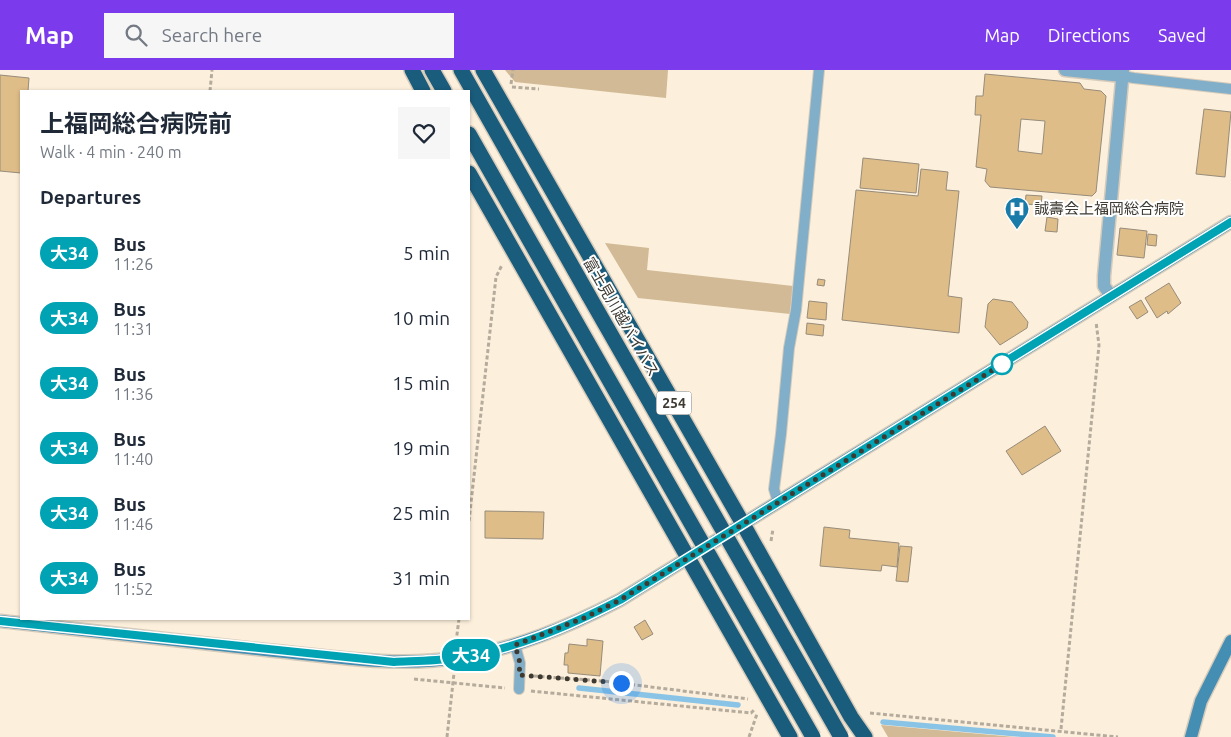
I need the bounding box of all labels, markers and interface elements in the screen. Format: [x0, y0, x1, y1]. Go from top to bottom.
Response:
search box [104, 13, 454, 58]
icon: search [122, 21, 150, 49]
text: Map [25, 22, 74, 49]
text: Search here [162, 24, 262, 46]
text: Map [984, 25, 1020, 45]
text: Directions [1048, 25, 1130, 45]
text: Saved [1158, 25, 1206, 45]
button: heart [398, 107, 450, 159]
text: 上福岡総合病院前 [40, 110, 232, 137]
text: Walk · 4 min · 240 m [40, 143, 182, 161]
text: Departures [40, 186, 141, 208]
hospital icon: 誠壽会上福岡総合病院 [1004, 196, 1030, 230]
place label: 誠壽会上福岡総合病院 [1034, 200, 1184, 217]
text: Bus [113, 233, 146, 255]
text: 5 min [403, 242, 450, 264]
text: 大34 [50, 243, 88, 263]
street label: 富士見川越バイパス [580, 254, 662, 379]
text: 11:26 [113, 255, 153, 273]
text: Bus [113, 298, 146, 320]
text: 10 min [392, 307, 450, 329]
text: 大34 [50, 308, 88, 328]
text: 11:31 [113, 320, 153, 338]
unlabelled marker [991, 353, 1013, 375]
text: Bus [113, 363, 146, 385]
text: 15 min [392, 372, 450, 394]
text: 大34 [50, 373, 88, 393]
text: 11:36 [113, 385, 153, 403]
road number: 254 [656, 392, 692, 414]
text: Bus [113, 428, 146, 450]
text: 19 min [392, 437, 450, 459]
text: 大34 [50, 438, 88, 458]
text: 11:40 [113, 450, 153, 468]
text: Bus [113, 493, 146, 515]
text: 25 min [392, 502, 450, 524]
text: 大34 [50, 503, 88, 523]
text: 11:46 [113, 515, 153, 533]
text: Bus [113, 558, 146, 580]
text: 31 min [392, 567, 450, 589]
text: 大34 [50, 568, 88, 588]
text: 11:52 [113, 580, 153, 598]
line badge: 大34 [442, 639, 500, 671]
text: 大34 [452, 645, 490, 665]
your location [609, 671, 634, 696]

